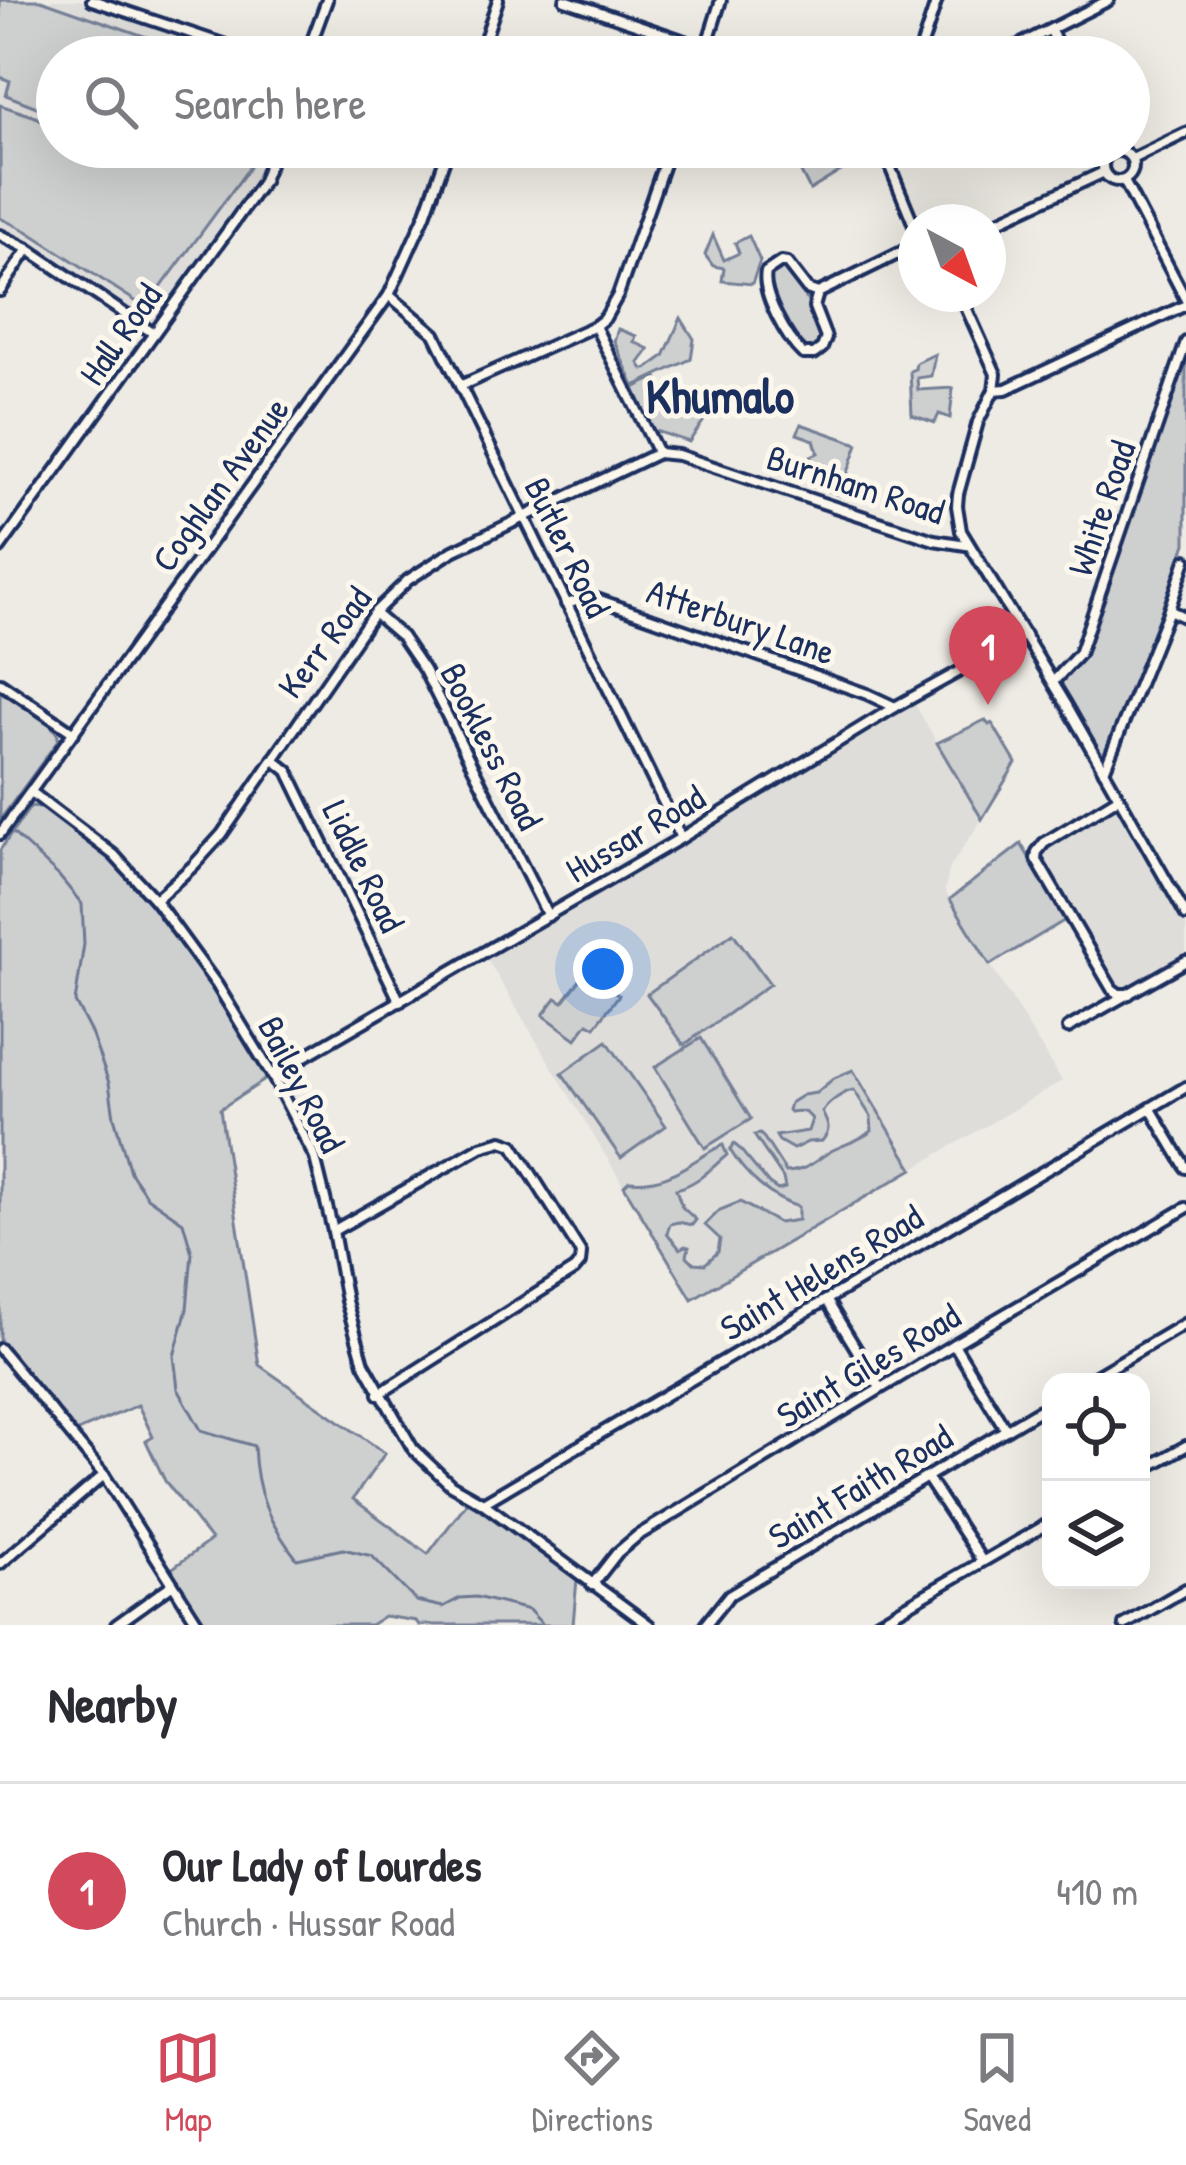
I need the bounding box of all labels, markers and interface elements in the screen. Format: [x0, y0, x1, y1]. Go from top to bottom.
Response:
search box [36, 36, 1150, 168]
icon: search [78, 69, 144, 135]
text: Search here [174, 72, 366, 133]
north arrow [898, 204, 1006, 312]
street label: Hall Road [67, 273, 172, 394]
district label: Khumalo [646, 363, 794, 428]
street label: Coghlan Avenue [140, 386, 300, 581]
street label: Burnham Road [761, 432, 951, 535]
street label: White Road [1055, 434, 1146, 582]
street label: Butler Road [514, 469, 623, 625]
street label: Atterbury Lane [641, 566, 841, 675]
street label: Kerr Road [265, 576, 382, 708]
pin: 1 [949, 606, 1027, 705]
street label: Bookless Road [430, 654, 555, 838]
street label: Hussar Road [556, 772, 713, 893]
street label: Liddle Road [312, 792, 417, 940]
your location [573, 939, 633, 999]
street label: Bailey Road [247, 1007, 358, 1160]
street label: Saint Helens Road [710, 1192, 931, 1351]
street label: Saint Giles Road [767, 1291, 969, 1439]
map controls [1042, 1373, 1150, 1589]
button: locate [1042, 1373, 1150, 1481]
street label: Saint Faith Road [759, 1411, 961, 1560]
button: layers [1042, 1481, 1150, 1589]
text: Nearby [48, 1669, 178, 1738]
text: Our Lady of Lourdes [162, 1834, 482, 1895]
text: 1 [80, 1864, 94, 1917]
text: 410 m [1056, 1864, 1138, 1917]
text: Church · Hussar Road [162, 1895, 455, 1948]
tab: Map [155, 2025, 221, 2141]
tab: Directions [532, 2025, 653, 2141]
tab: Saved [963, 2025, 1031, 2141]

